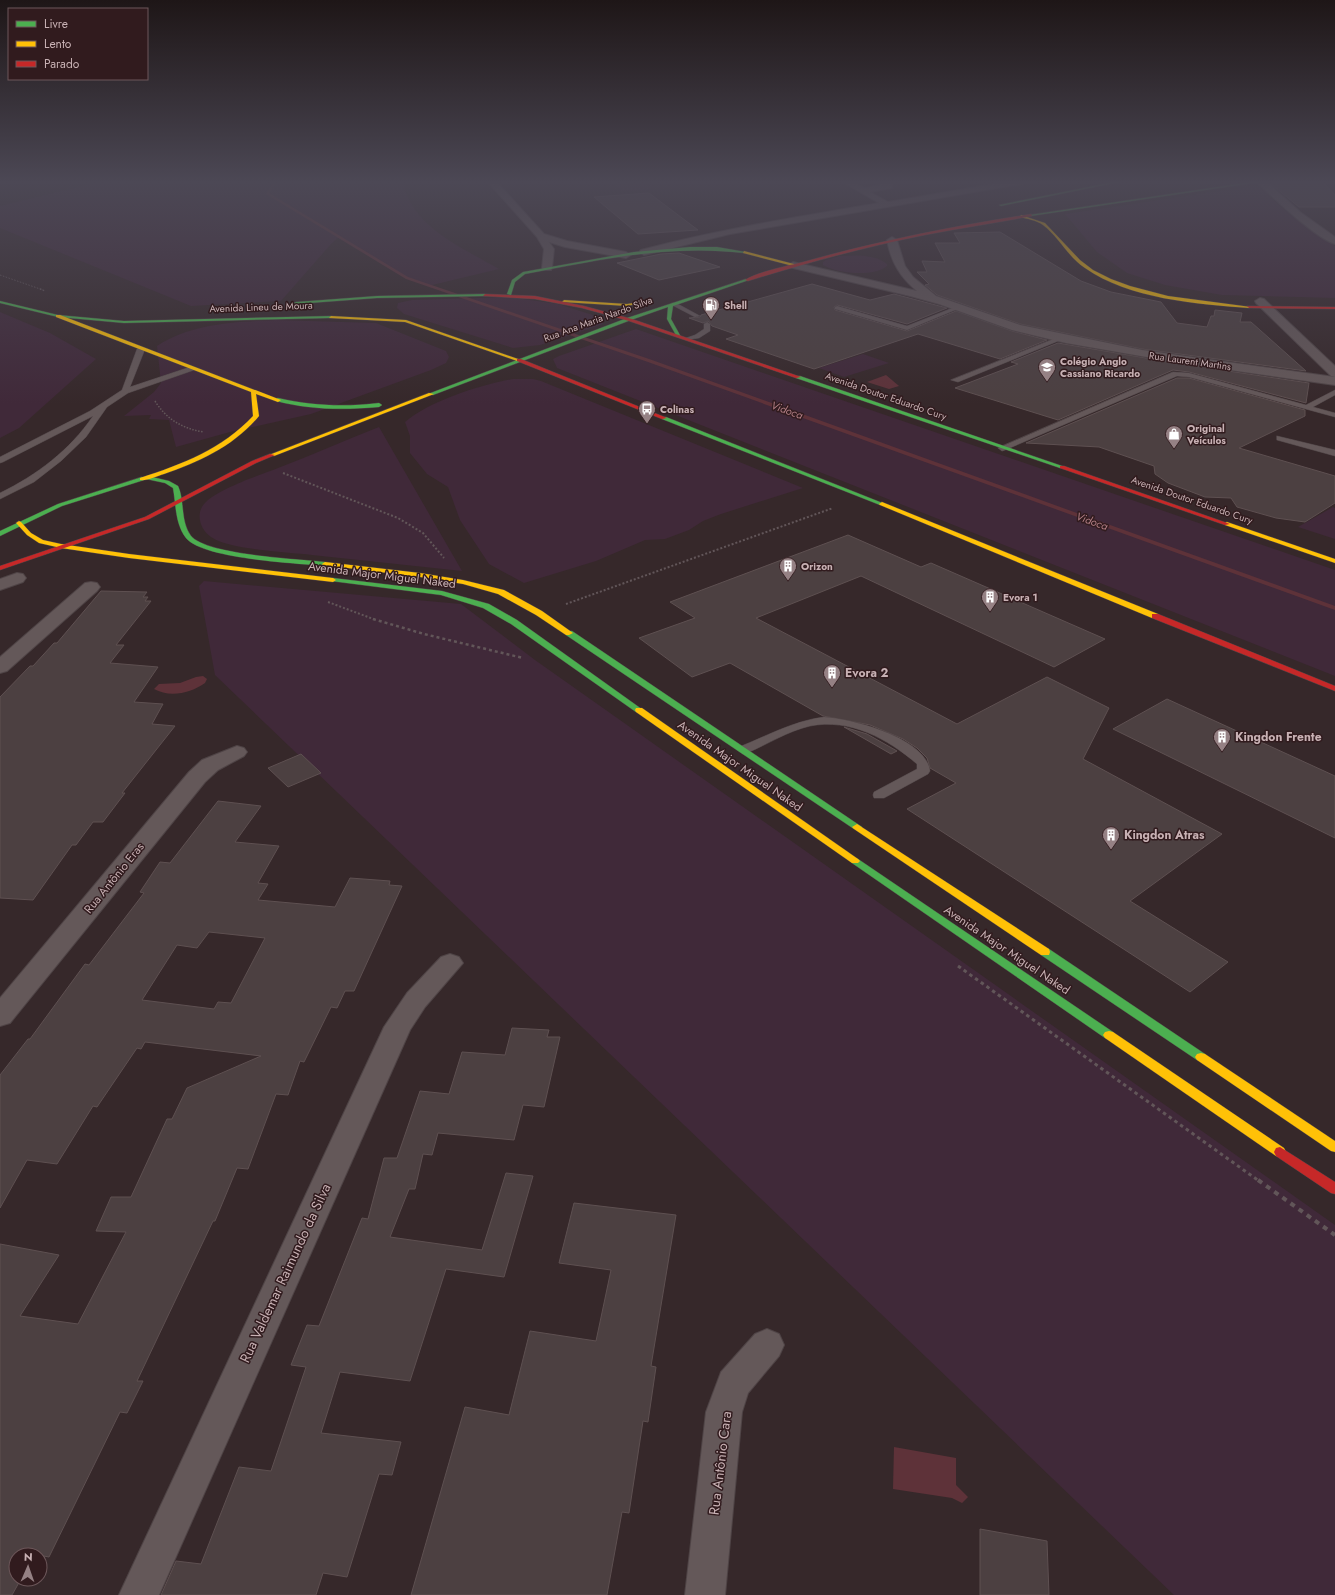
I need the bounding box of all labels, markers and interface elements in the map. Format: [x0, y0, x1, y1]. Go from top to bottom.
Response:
legend [8, 8, 148, 80]
text: Livre [44, 15, 68, 33]
text: Lento [44, 35, 72, 53]
text: Parado [44, 55, 80, 73]
street label: Rua Ana Maria Nardo Silva [541, 292, 655, 346]
fuel station icon: Shell [701, 295, 721, 320]
street label: Avenida Lineu de Moura [209, 298, 313, 316]
place label: Shell [724, 298, 747, 313]
street label: Rua Laurent Martins [1148, 348, 1232, 374]
place label: Colégio Anglo Cassiano Ricardo [1060, 354, 1140, 381]
school or university icon: Colégio Anglo Cassiano Ricardo [1037, 357, 1057, 382]
street label: Avenida Doutor Eduardo Cury [823, 368, 949, 424]
water label: Vidoca [769, 397, 805, 423]
bus stop icon: Colinas [637, 399, 657, 424]
place label: Colinas [660, 402, 695, 417]
place label: Original Veículos [1186, 421, 1226, 448]
shop icon: Original Veículos [1164, 424, 1184, 449]
street label: Avenida Doutor Eduardo Cury [1129, 472, 1255, 528]
water label: Vidoca [1074, 508, 1110, 534]
building icon: Orizon [778, 556, 798, 581]
street label: Avenida Major Miguel Naked [307, 557, 457, 593]
place label: Orizon [801, 559, 833, 574]
building icon: Evora 1 [980, 587, 1000, 612]
place label: Evora 1 [1003, 590, 1038, 605]
building icon: Evora 2 [822, 663, 842, 688]
place label: Evora 2 [845, 664, 888, 682]
street label: Avenida Major Miguel Naked [674, 716, 806, 816]
building icon: Kingdon Frente [1212, 727, 1232, 752]
place label: Kingdon Frente [1235, 728, 1322, 746]
building icon: Kingdon Atras [1101, 825, 1121, 850]
place label: Kingdon Atras [1124, 826, 1205, 844]
street label: Rua Antônio Eras [80, 838, 148, 917]
street label: Avenida Major Miguel Naked [940, 901, 1074, 999]
street label: Rua Valdemar Raimundo da Silva [235, 1180, 335, 1366]
street label: Rua Antônio Cara [704, 1410, 736, 1516]
north arrow [8, 1547, 48, 1587]
text: N [24, 1549, 33, 1565]

